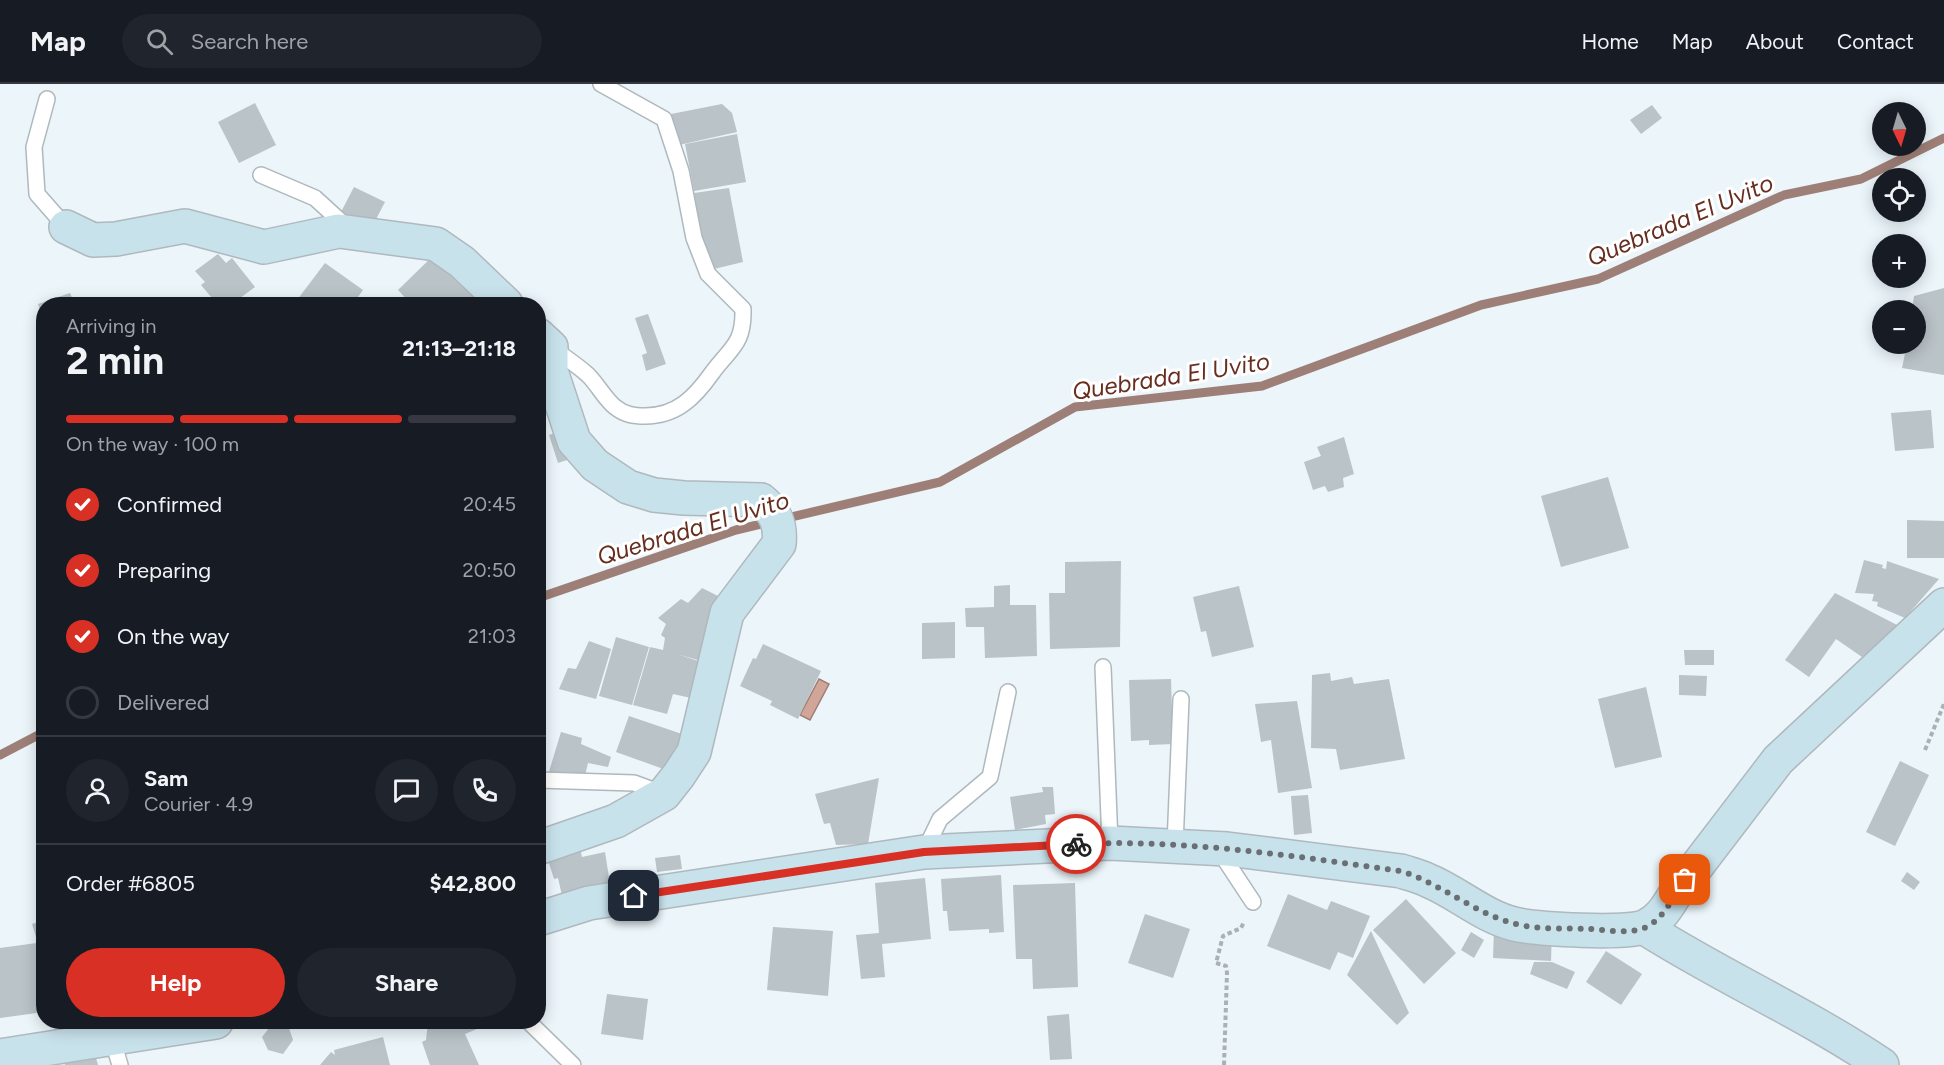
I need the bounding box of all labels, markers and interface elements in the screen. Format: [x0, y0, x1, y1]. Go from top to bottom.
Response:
search box [122, 14, 542, 68]
text: Map [30, 24, 86, 58]
icon: search [143, 25, 176, 58]
text: Search here [191, 28, 308, 55]
text: Home [1582, 29, 1639, 54]
text: Map [1672, 29, 1713, 54]
text: About [1746, 29, 1804, 54]
text: Contact [1837, 29, 1914, 54]
north arrow [1872, 102, 1926, 156]
map controls [1872, 102, 1926, 354]
water label: Quebrada El Uvito [1583, 168, 1777, 272]
button: locate [1872, 168, 1926, 222]
button: + [1872, 234, 1926, 288]
button: − [1872, 300, 1926, 354]
text: Arriving in [66, 314, 156, 338]
text: 21:13–21:18 [402, 335, 516, 362]
text: 2 min [66, 337, 164, 384]
water label: Quebrada El Uvito [1070, 346, 1272, 406]
text: On the way · 100 m [66, 432, 239, 456]
water label: Quebrada El Uvito [593, 485, 793, 571]
icon: check [66, 488, 99, 521]
text: Confirmed [117, 491, 222, 518]
text: 20:45 [463, 492, 516, 516]
icon: check [66, 554, 99, 587]
text: Preparing [117, 557, 211, 584]
text: 20:50 [463, 558, 516, 582]
icon: check [66, 620, 99, 653]
text: On the way [117, 623, 229, 650]
text: 21:03 [468, 624, 516, 648]
text: Delivered [117, 689, 210, 716]
button: person [66, 759, 129, 822]
button: chat [375, 759, 438, 822]
button: phone [453, 759, 516, 822]
text: Sam [144, 765, 188, 792]
text: Courier · 4.9 [144, 792, 253, 816]
courier [1046, 814, 1106, 874]
icon: bike [1060, 828, 1093, 861]
pin [1659, 854, 1710, 905]
icon: bag [1668, 863, 1701, 896]
text: Order #6805 [66, 870, 195, 897]
text: $42,800 [430, 870, 516, 897]
pin [608, 870, 659, 921]
icon: home [617, 879, 650, 912]
button: Help [66, 948, 285, 1017]
button: Share [297, 948, 516, 1017]

